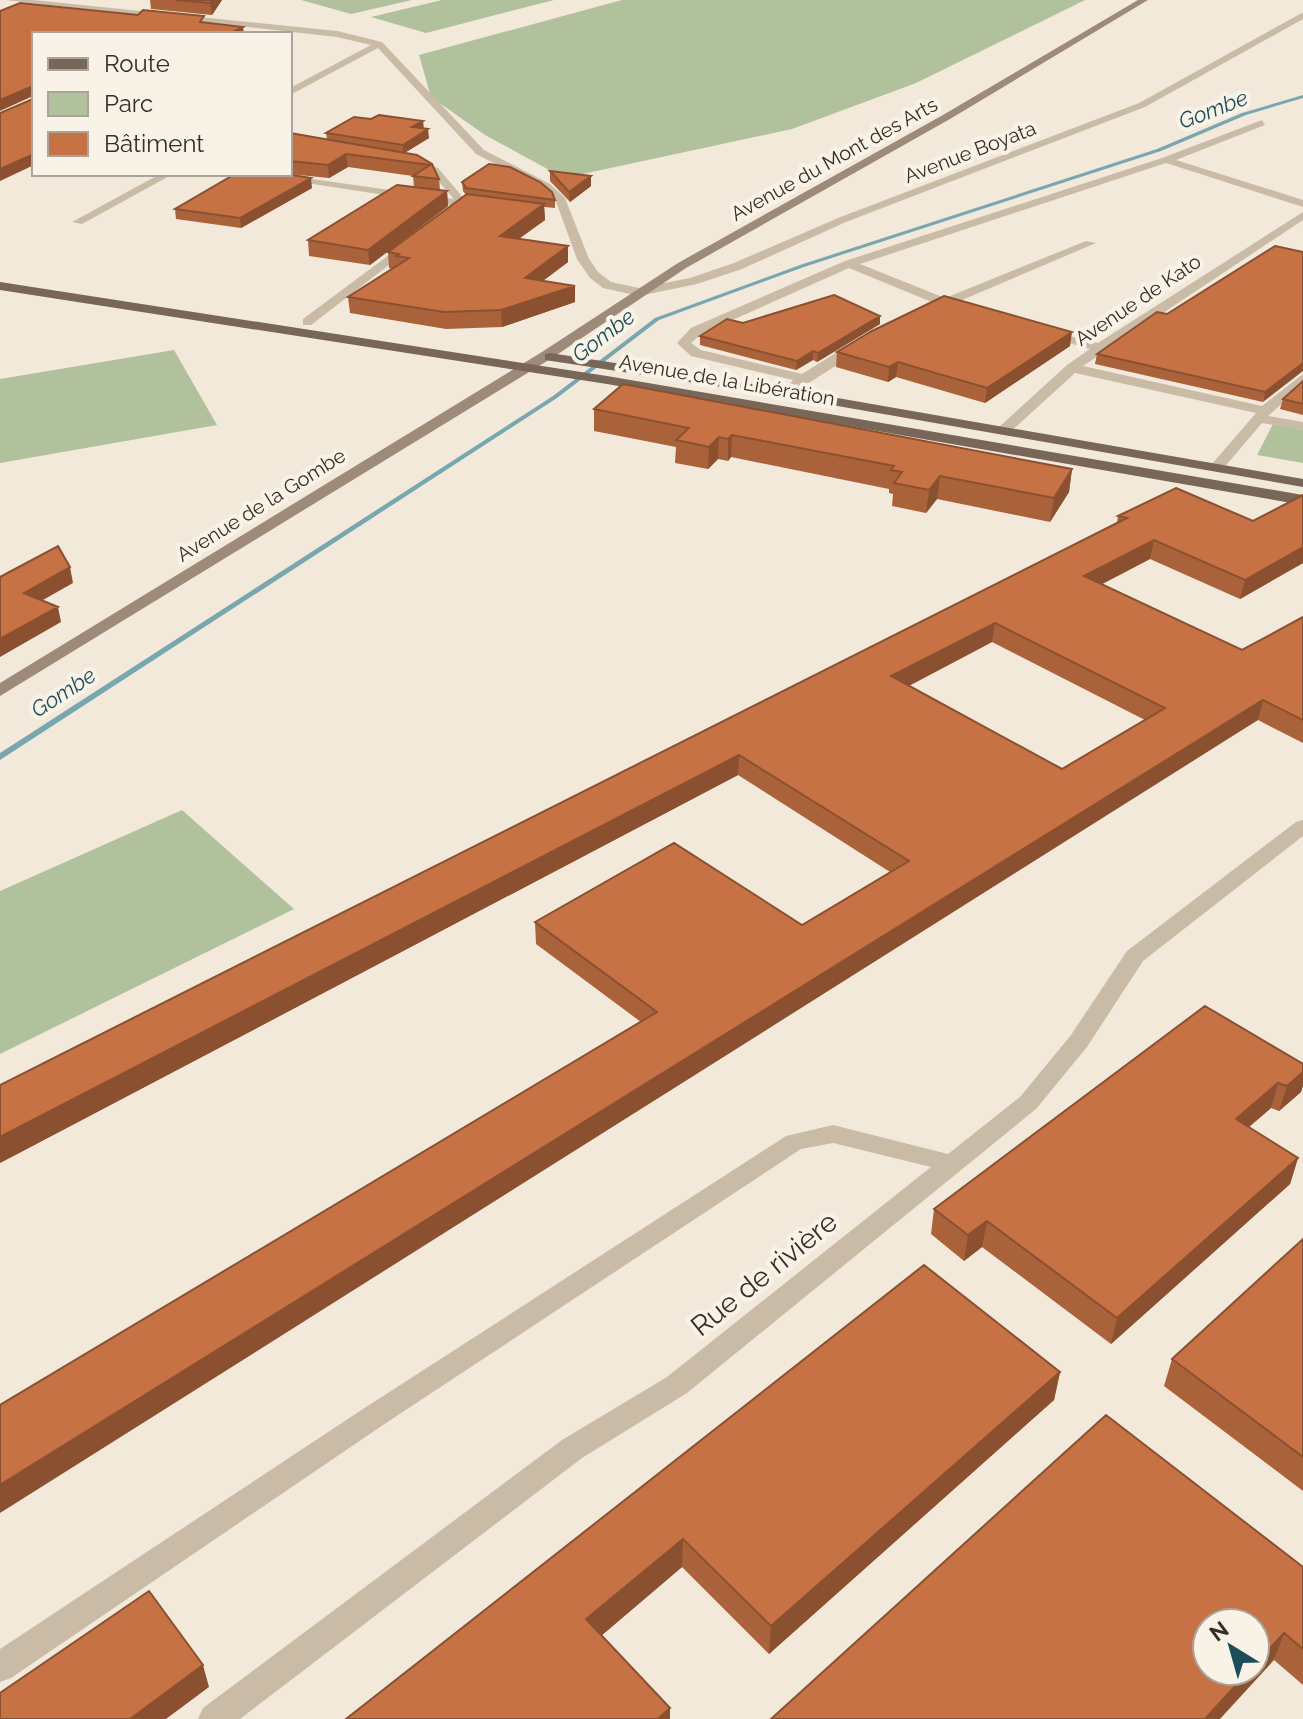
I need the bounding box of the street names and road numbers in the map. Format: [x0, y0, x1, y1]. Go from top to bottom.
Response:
street label: Avenue du Mont des Arts [726, 92, 942, 226]
street label: Avenue Boyata [901, 116, 1039, 188]
street label: Avenue de Kato [1070, 249, 1206, 351]
street label: Avenue de la Libération [617, 349, 837, 411]
street label: Avenue de la Gombe [172, 443, 350, 567]
street label: Rue de rivière [684, 1205, 844, 1343]

